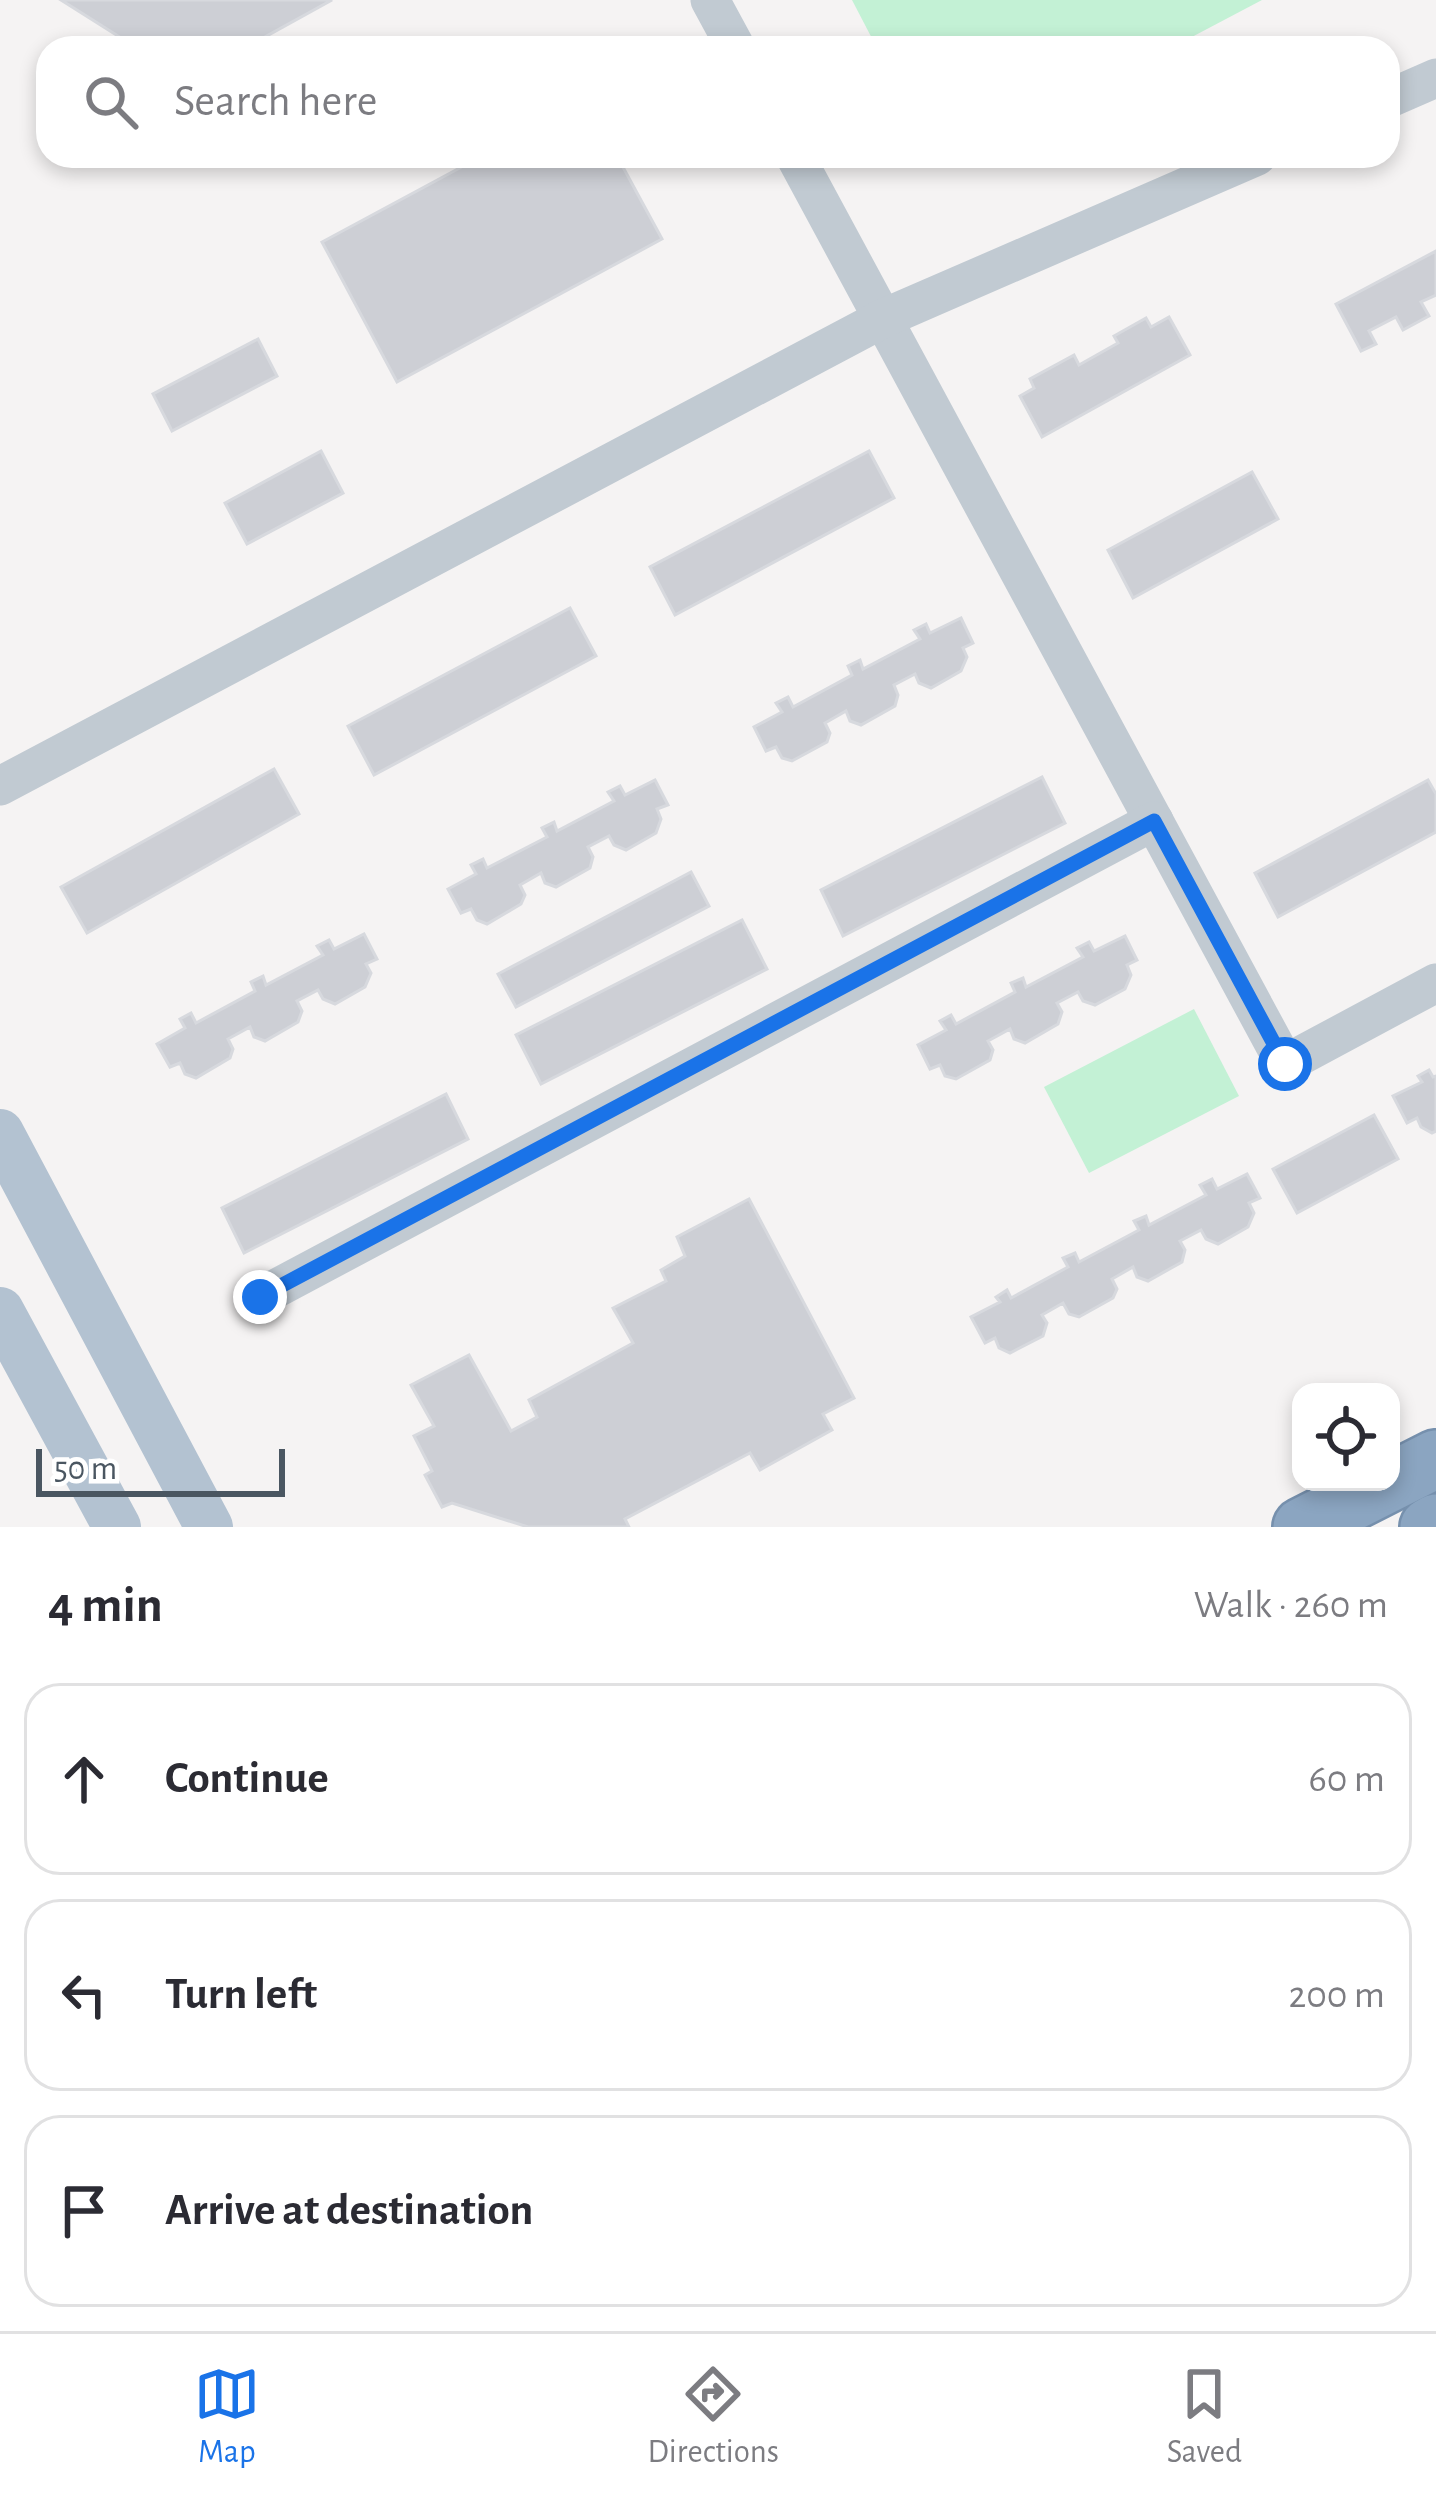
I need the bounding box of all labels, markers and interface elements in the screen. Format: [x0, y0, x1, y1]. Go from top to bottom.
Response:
search box [36, 36, 1400, 168]
icon: search [78, 69, 144, 135]
text: Search here [174, 79, 377, 124]
route start [1258, 1037, 1312, 1091]
route end [233, 1270, 287, 1324]
map controls [1292, 1383, 1400, 1491]
button: locate [1292, 1383, 1400, 1491]
scale bar [36, 1443, 285, 1496]
text: 50 m [54, 1453, 117, 1486]
text: 4 min [48, 1580, 163, 1631]
text: Walk · 260 m [1194, 1586, 1388, 1625]
icon: ahead [51, 1746, 117, 1812]
text: Continue [165, 1756, 329, 1801]
text: 60 m [1308, 1760, 1385, 1799]
icon: left [51, 1962, 117, 2028]
text: Turn left [165, 1972, 317, 2017]
text: 200 m [1288, 1976, 1385, 2015]
icon: arrive [51, 2178, 117, 2244]
text: Arrive at destination [165, 2188, 533, 2233]
tab: Map [194, 2361, 260, 2473]
tab: Directions [647, 2361, 779, 2473]
tab: Saved [1167, 2361, 1242, 2473]

